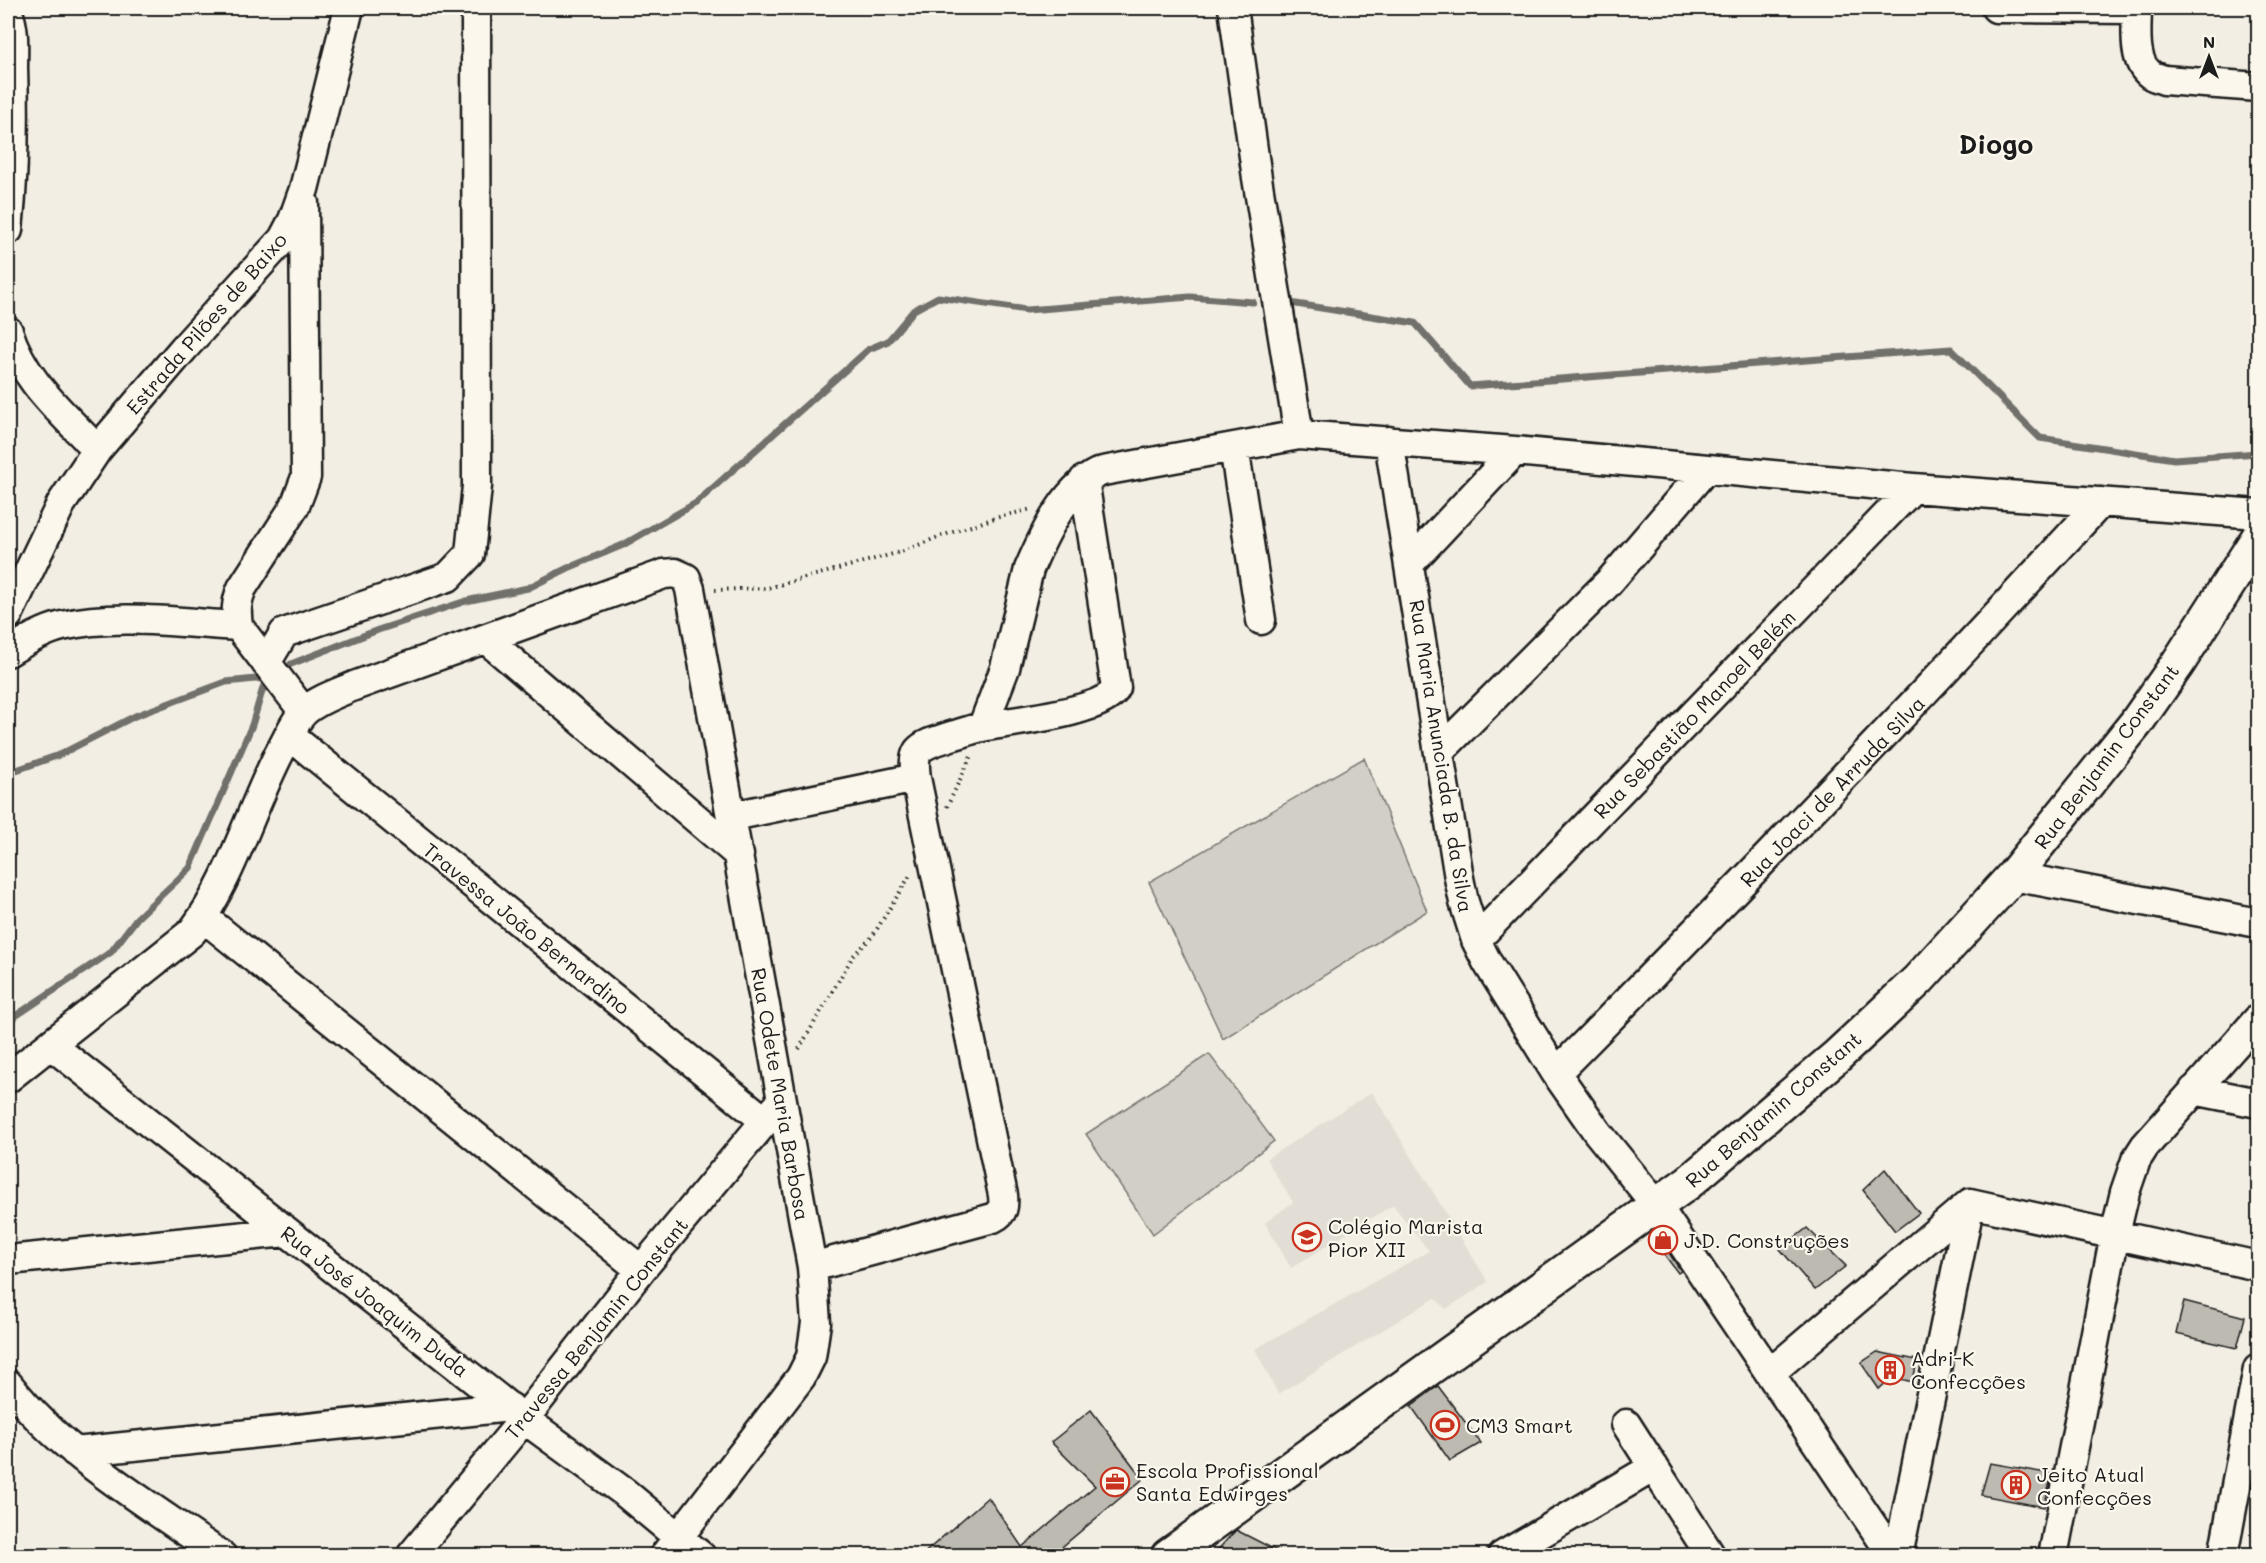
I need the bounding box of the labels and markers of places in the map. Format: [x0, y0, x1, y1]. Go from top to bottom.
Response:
place label: Colégio Marista Pior XII [1328, 1213, 1483, 1262]
school or university icon: Colégio Marista Pior XII [1291, 1221, 1323, 1253]
shop icon: J.D. Construções [1647, 1224, 1679, 1256]
place label: J.D. Construções [1684, 1227, 1849, 1253]
place label: Adri-K Confecções [1911, 1345, 2026, 1394]
building icon: Adri-K Confecções [1874, 1354, 1906, 1386]
sports icon: CM3 Smart [1429, 1409, 1461, 1441]
place label: CM3 Smart [1466, 1412, 1573, 1438]
place label: Escola Profissional Santa Edwirges [1136, 1457, 1319, 1506]
place label: Jeito Atual Confecções [2037, 1461, 2152, 1510]
office icon: Escola Profissional Santa Edwirges [1099, 1466, 1131, 1498]
building icon: Jeito Atual Confecções [2000, 1469, 2032, 1501]

